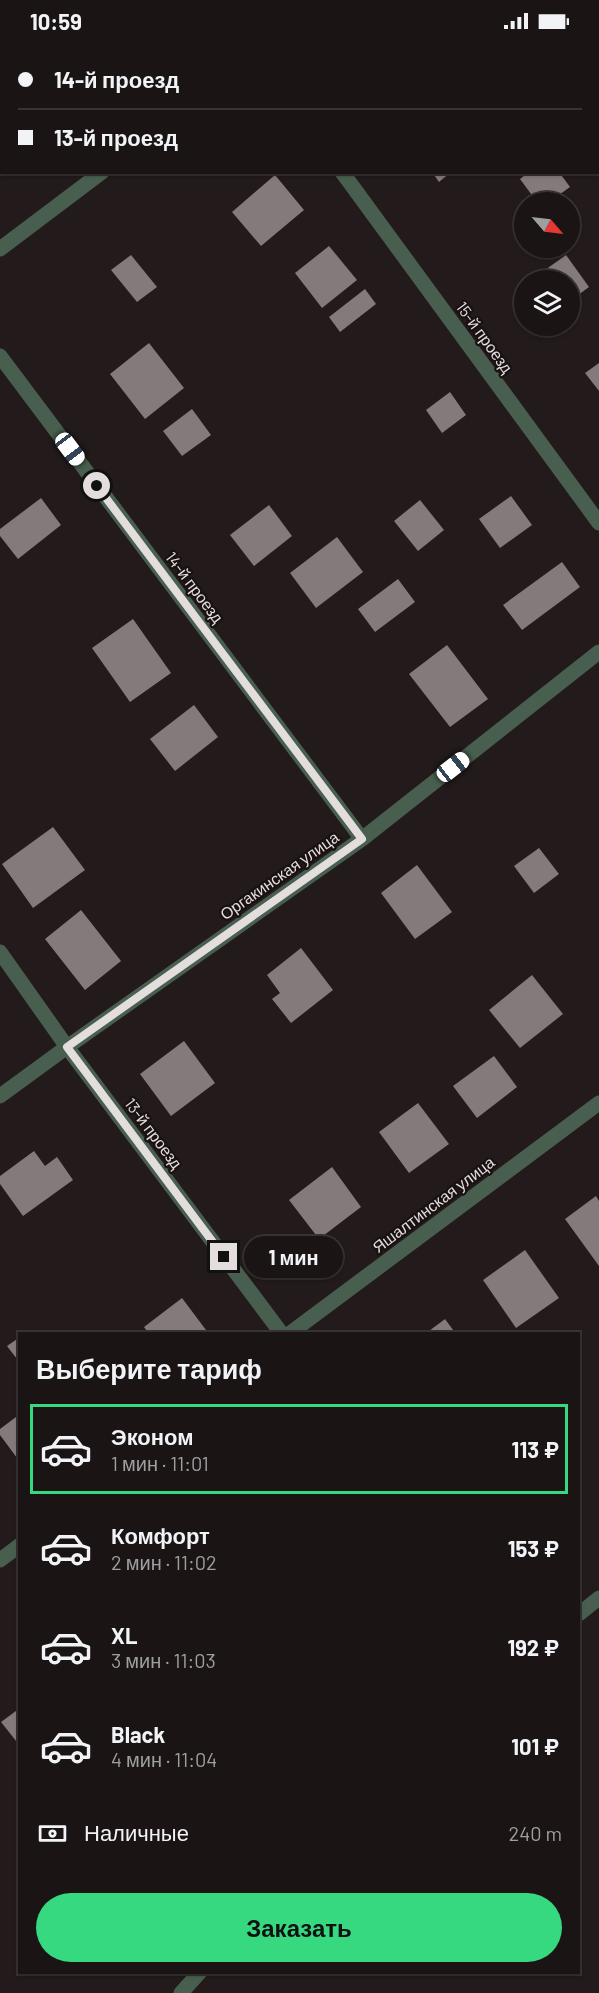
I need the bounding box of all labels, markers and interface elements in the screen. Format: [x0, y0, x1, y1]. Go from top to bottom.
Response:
text: 10:59 [30, 8, 82, 34]
text: 14-й проезд [54, 66, 179, 92]
text: 13-й проезд [54, 124, 178, 150]
north arrow [514, 192, 580, 258]
map controls [514, 192, 580, 336]
button: layers [514, 270, 580, 336]
street label: 15-й проезд [453, 298, 518, 377]
car [52, 429, 88, 469]
route start [83, 472, 110, 499]
street label: 14-й проезд [162, 548, 228, 627]
car [433, 749, 473, 785]
street label: Оргакинская улица [216, 827, 342, 923]
street label: 13-й проезд [121, 1094, 187, 1173]
street label: Яшалтинская улица [368, 1152, 498, 1256]
callout: 1 мин [245, 1236, 344, 1278]
route end [210, 1243, 237, 1270]
text: 1 мин [268, 1245, 319, 1269]
text: Выберите тариф [36, 1352, 262, 1384]
icon: car [39, 1422, 93, 1476]
text: Эконом [111, 1423, 194, 1449]
text: 113 ₽ [512, 1436, 559, 1462]
text: 1 мин · 11:01 [111, 1451, 209, 1475]
icon: car [39, 1521, 93, 1575]
text: Комфорт [111, 1522, 210, 1548]
text: 153 ₽ [508, 1535, 559, 1561]
text: 2 мин · 11:02 [111, 1550, 217, 1574]
icon: car [39, 1620, 93, 1674]
text: XL [111, 1622, 137, 1648]
text: 192 ₽ [507, 1634, 559, 1660]
text: 3 мин · 11:03 [111, 1648, 216, 1672]
icon: car [39, 1719, 93, 1773]
text: Black [111, 1721, 165, 1747]
text: 101 ₽ [511, 1733, 559, 1759]
text: 4 мин · 11:04 [111, 1747, 217, 1771]
icon: cash [36, 1817, 69, 1850]
text: Наличные [84, 1819, 189, 1845]
text: 240 m [508, 1821, 562, 1845]
button: Заказать [36, 1893, 562, 1962]

